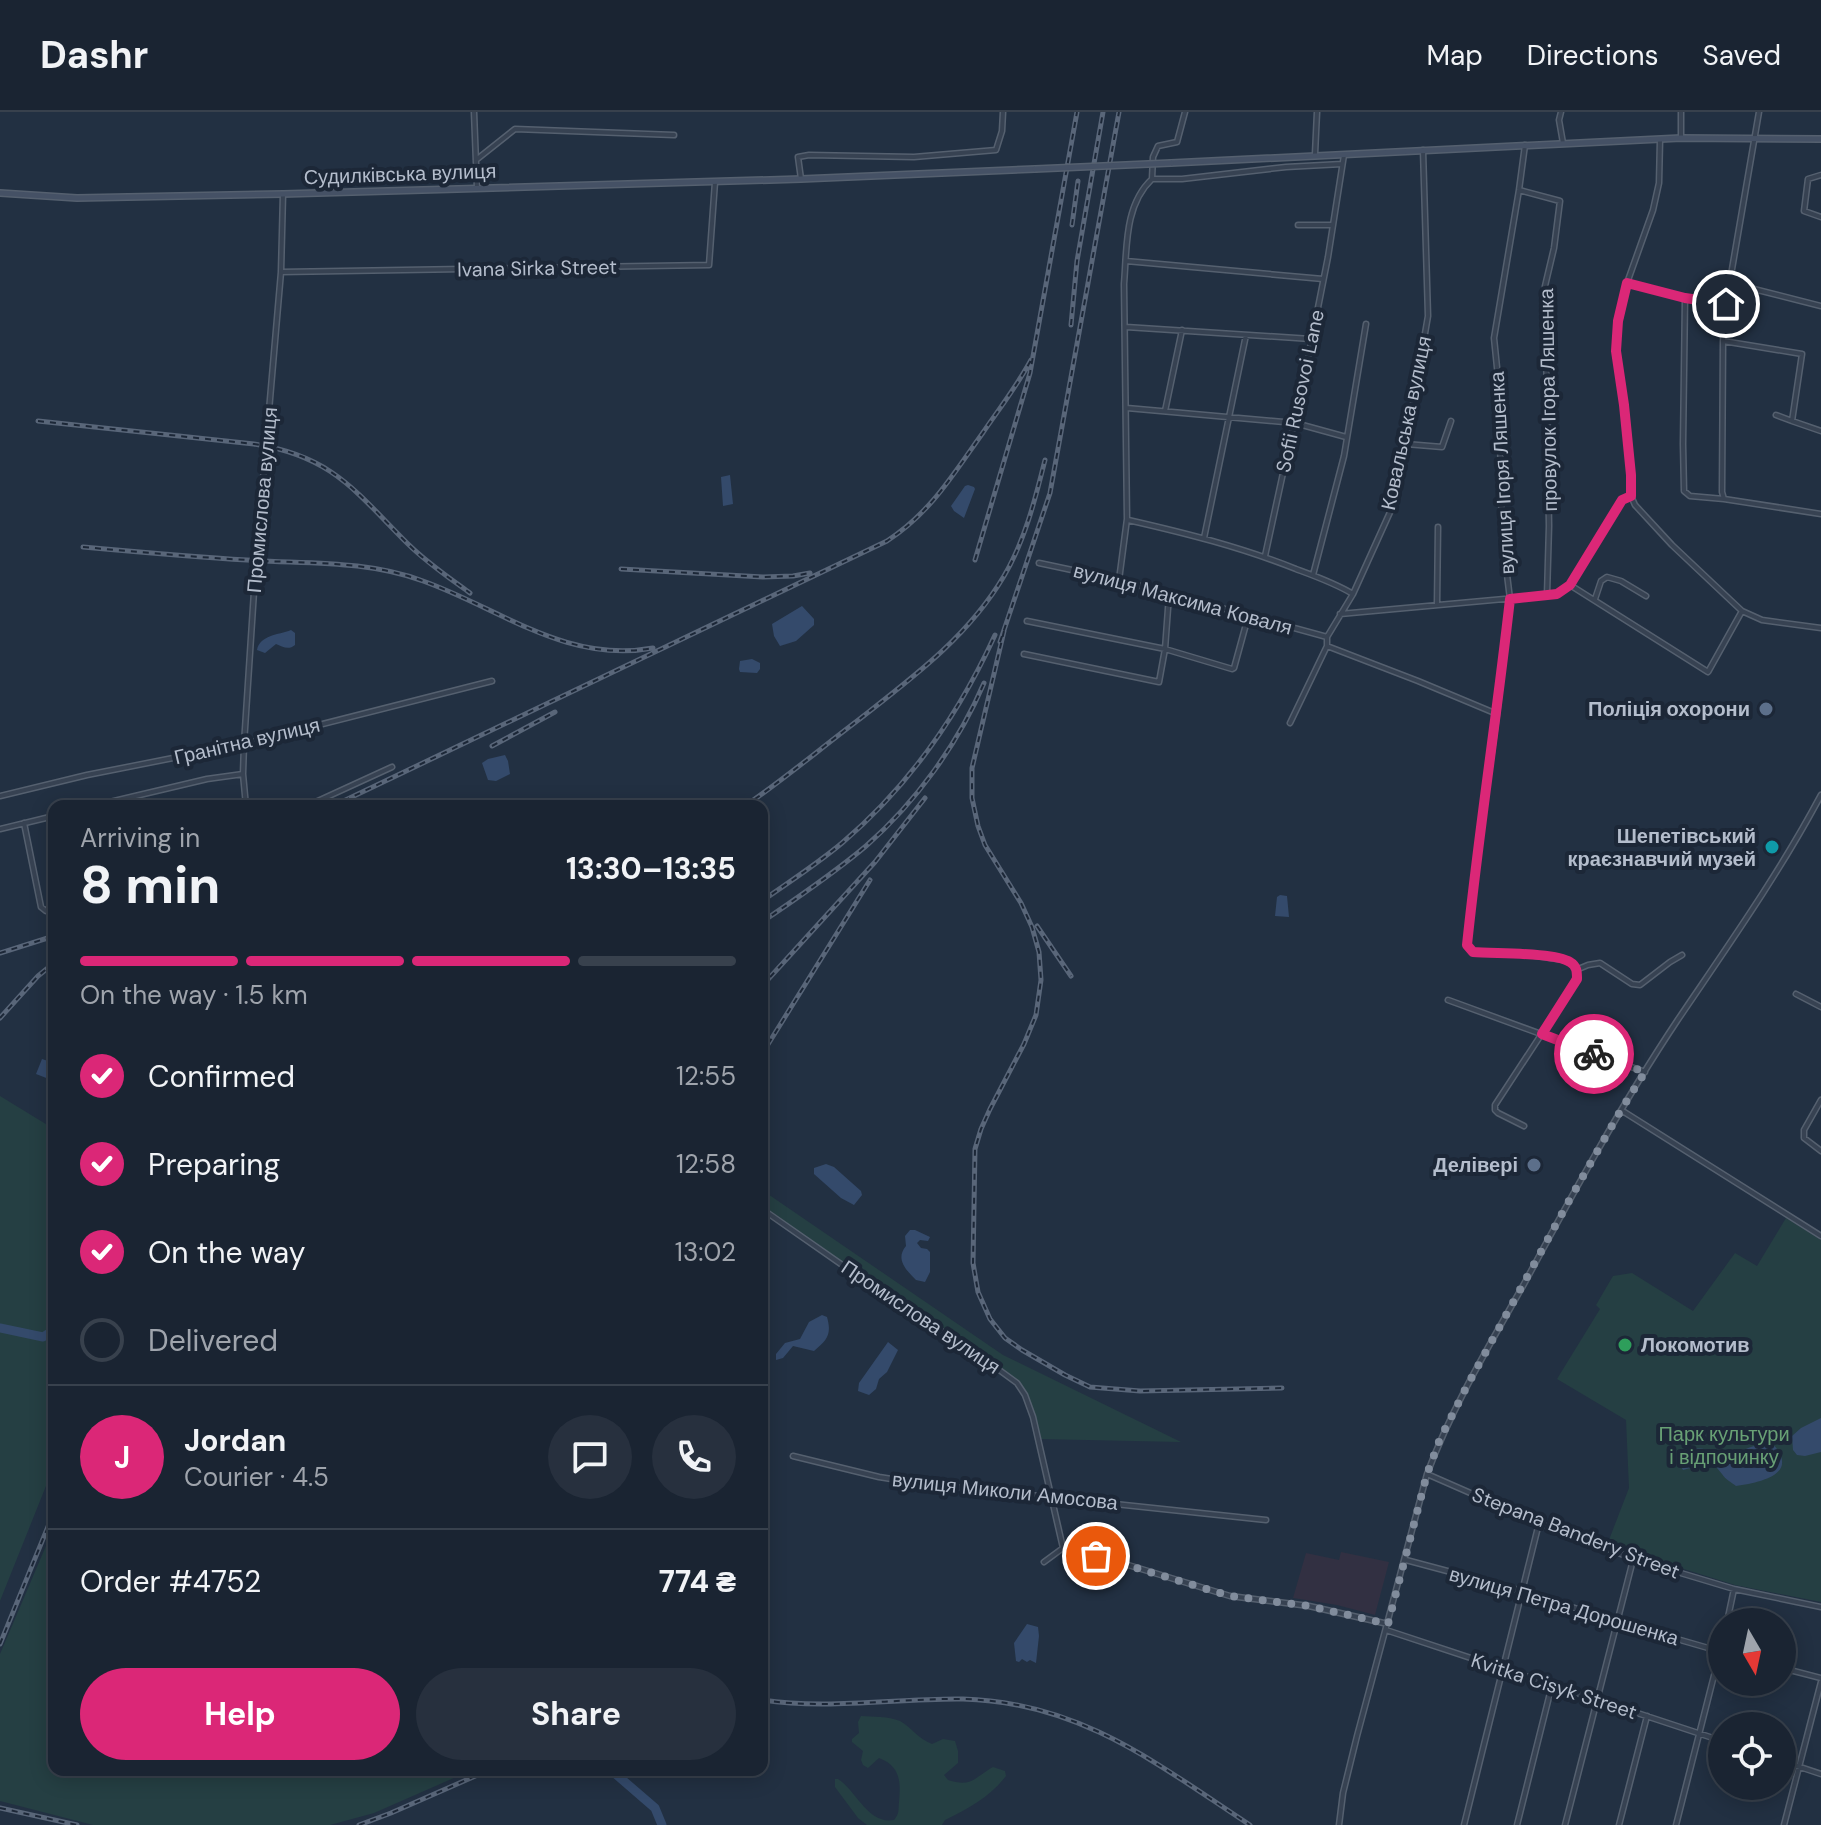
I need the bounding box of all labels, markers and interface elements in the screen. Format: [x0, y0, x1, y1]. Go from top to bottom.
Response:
text: Dashr [40, 30, 148, 80]
text: Map [1426, 37, 1483, 74]
text: Directions [1527, 37, 1659, 74]
text: Saved [1703, 37, 1781, 74]
street label: Судилківська вулиця [303, 158, 497, 190]
street label: Ivana Sirka Street [457, 254, 617, 282]
pin [1692, 270, 1760, 338]
icon: home [1704, 282, 1748, 326]
street label: провулок Ігора Ляшенка [1533, 287, 1563, 512]
street label: Sofii Rusovoi Lane [1270, 307, 1330, 475]
street label: Ковальська вулиця [1375, 334, 1437, 512]
street label: вулиця Ігоря Ляшенка [1484, 370, 1520, 575]
street label: Промислова вулиця [241, 406, 283, 594]
street label: вулиця Максима Коваля [1071, 557, 1295, 641]
place label: Поліція охорони [1588, 696, 1750, 722]
marker: Поліція охорони [1757, 700, 1775, 718]
street label: Гранітна вулиця [172, 712, 322, 770]
text: Arriving in [80, 821, 200, 855]
place label: Шепетівський краєзнавчий музей [1568, 823, 1756, 872]
marker: Шепетівський краєзнавчий музей [1763, 838, 1781, 856]
text: 13:30–13:35 [566, 849, 736, 888]
text: 8 min [80, 851, 220, 919]
text: On the way · 1.5 km [80, 978, 308, 1012]
courier [1554, 1014, 1634, 1094]
icon: bike [1572, 1032, 1616, 1076]
icon: check [80, 1054, 124, 1098]
text: Confirmed [148, 1057, 295, 1096]
text: 12:55 [676, 1059, 736, 1093]
icon: check [80, 1142, 124, 1186]
text: Preparing [148, 1145, 280, 1184]
text: 12:58 [676, 1147, 736, 1181]
place label: Делівері [1433, 1152, 1518, 1178]
marker: Делівері [1525, 1156, 1543, 1174]
icon: check [80, 1230, 124, 1274]
text: On the way [148, 1233, 305, 1272]
text: 13:02 [675, 1235, 736, 1269]
street label: Промислова вулиця [837, 1254, 1005, 1380]
text: Delivered [148, 1321, 278, 1360]
place label: Локомотив [1641, 1332, 1750, 1358]
marker: Локомотив [1616, 1336, 1634, 1354]
button: chat [548, 1415, 632, 1499]
button: phone [652, 1415, 736, 1499]
text: Jordan [184, 1421, 286, 1460]
park label: Парк культури і відпочинку [1658, 1421, 1790, 1470]
text: J [114, 1438, 130, 1477]
text: Courier · 4.5 [184, 1460, 329, 1494]
street label: вулиця Миколи Амосова [891, 1466, 1120, 1516]
street label: Stepana Bandery Street [1468, 1481, 1684, 1585]
pin [1062, 1522, 1130, 1590]
icon: bag [1074, 1534, 1118, 1578]
street label: вулиця Петра Дорошенка [1446, 1561, 1683, 1651]
text: Order #4752 [80, 1562, 261, 1601]
text: 774 ₴ [659, 1562, 736, 1601]
north arrow [1708, 1608, 1796, 1696]
map controls [1708, 1608, 1796, 1800]
street label: Kvitka Cisyk Street [1468, 1647, 1640, 1725]
button: Help [80, 1668, 400, 1760]
button: Share [416, 1668, 736, 1760]
button: locate [1708, 1712, 1796, 1800]

